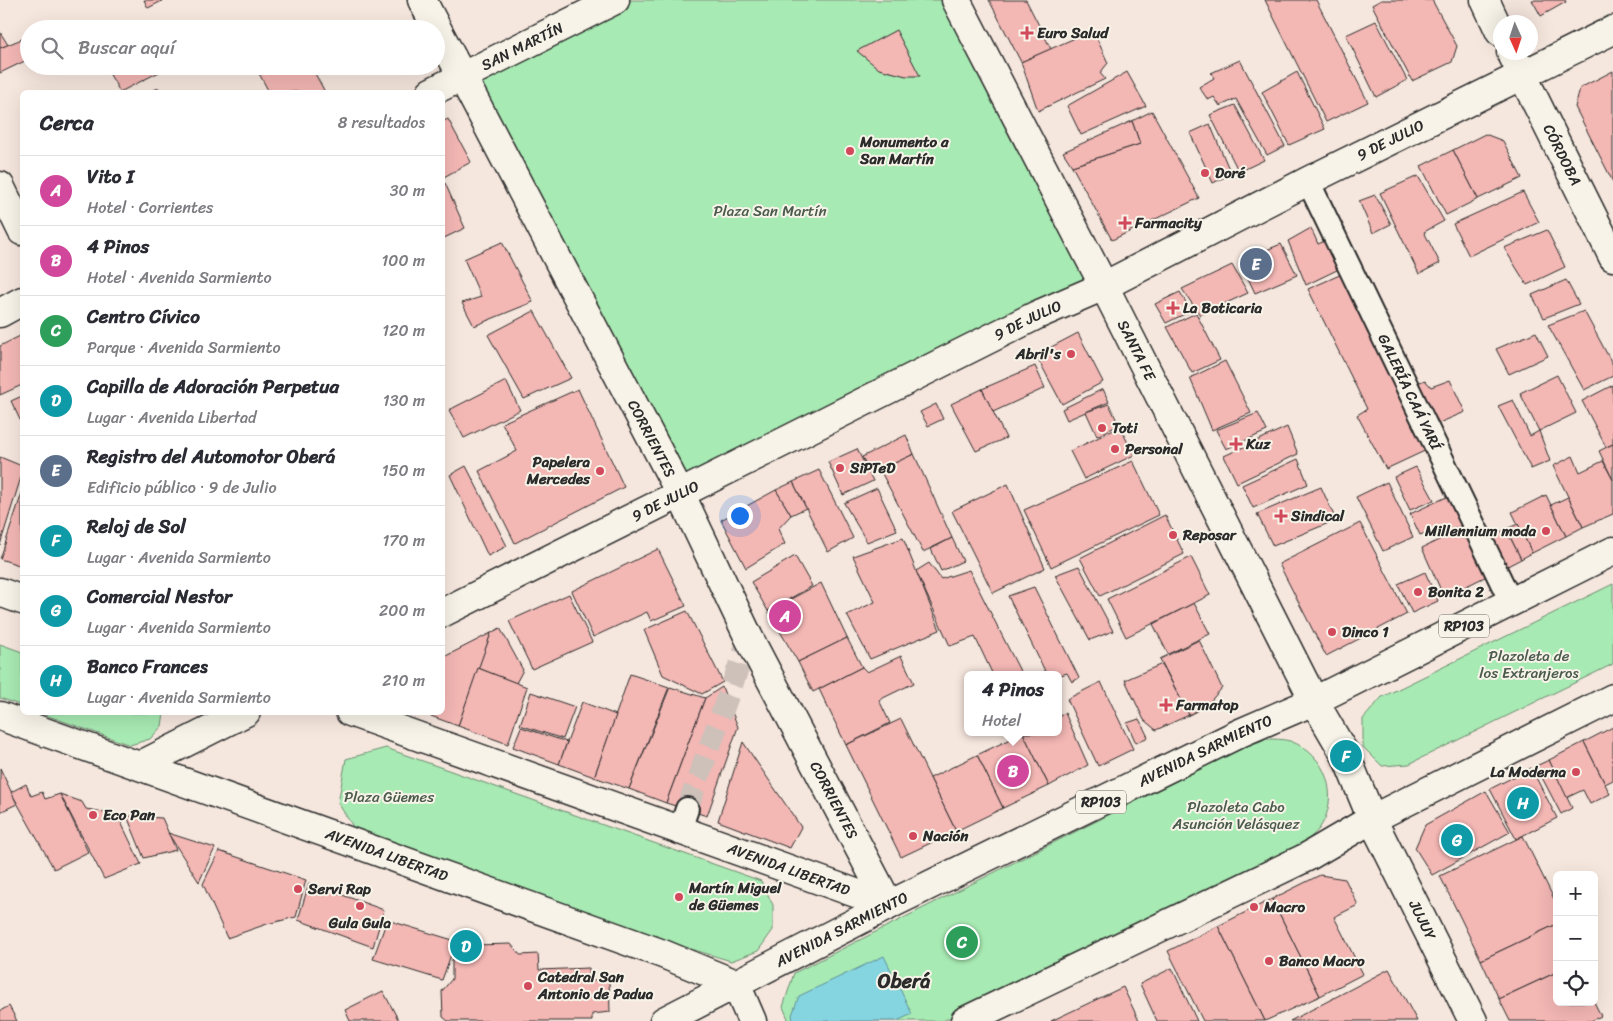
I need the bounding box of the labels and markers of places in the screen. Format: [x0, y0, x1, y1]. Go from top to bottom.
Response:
place label: Euro Salud [1037, 20, 1110, 46]
marker: Euro Salud [1021, 27, 1033, 39]
place label: Monumento a San Martín [859, 129, 949, 172]
marker: Monumento a San Martín [844, 145, 856, 157]
place label: Doré [1215, 160, 1246, 186]
marker: Doré [1199, 167, 1211, 179]
place label: Farmacity [1134, 210, 1203, 236]
marker: Farmacity [1119, 217, 1131, 229]
pin: E [1240, 245, 1272, 283]
place label: La Boticaria [1183, 295, 1263, 321]
marker: La Boticaria [1167, 302, 1179, 314]
place label: Abril's [1015, 341, 1062, 367]
marker: Abril's [1065, 348, 1077, 360]
place label: Toti [1112, 415, 1138, 441]
marker: Toti [1096, 422, 1108, 434]
place label: Kuz [1245, 431, 1271, 457]
place label: Personal [1125, 436, 1183, 462]
marker: Kuz [1230, 438, 1242, 450]
marker: Personal [1109, 443, 1121, 455]
place label: Papelera Mercedes [526, 449, 591, 492]
place label: SiPTeD [849, 455, 896, 481]
marker: SiPTeD [834, 462, 846, 474]
marker: Papelera Mercedes [594, 465, 606, 477]
place label: Sindical [1290, 503, 1345, 529]
marker: Sindical [1275, 510, 1287, 522]
place label: Millennium moda [1424, 518, 1536, 544]
place label: Reposar [1182, 522, 1238, 548]
marker: Millennium moda [1540, 525, 1552, 537]
marker: Reposar [1167, 529, 1179, 541]
place label: Bonita 2 [1428, 579, 1484, 605]
marker: Bonita 2 [1412, 586, 1424, 598]
pin: A [769, 597, 801, 635]
place label: Dinco 1 [1342, 619, 1389, 645]
marker: Dinco 1 [1326, 626, 1338, 638]
place label: Farmatop [1175, 692, 1238, 718]
marker: Farmatop [1160, 699, 1172, 711]
pin: F [1330, 737, 1362, 775]
pin: B [997, 752, 1029, 790]
place label: La Moderna [1490, 759, 1566, 785]
marker: La Moderna [1570, 766, 1582, 778]
pin: H [1507, 784, 1539, 822]
place label: Eco Pan [103, 802, 156, 828]
marker: Eco Pan [87, 809, 99, 821]
pin: G [1441, 821, 1473, 859]
place label: Nación [922, 823, 969, 849]
marker: Nación [907, 830, 919, 842]
place label: Martín Miguel de Güemes [688, 875, 782, 918]
place label: Servi Rap [307, 876, 371, 902]
marker: Servi Rap [292, 883, 304, 895]
marker: Martín Miguel de Güemes [673, 891, 685, 903]
place label: Macro [1263, 894, 1305, 920]
marker: Gula Gula [354, 900, 366, 912]
marker: Macro [1248, 901, 1260, 913]
place label: Gula Gula [328, 910, 392, 936]
pin: C [946, 923, 978, 961]
pin: D [450, 927, 482, 965]
place label: Banco Macro [1279, 948, 1365, 974]
marker: Banco Macro [1263, 955, 1275, 967]
place label: Catedral San Antonio de Padua [537, 964, 654, 1007]
marker: Catedral San Antonio de Padua [522, 980, 534, 992]

